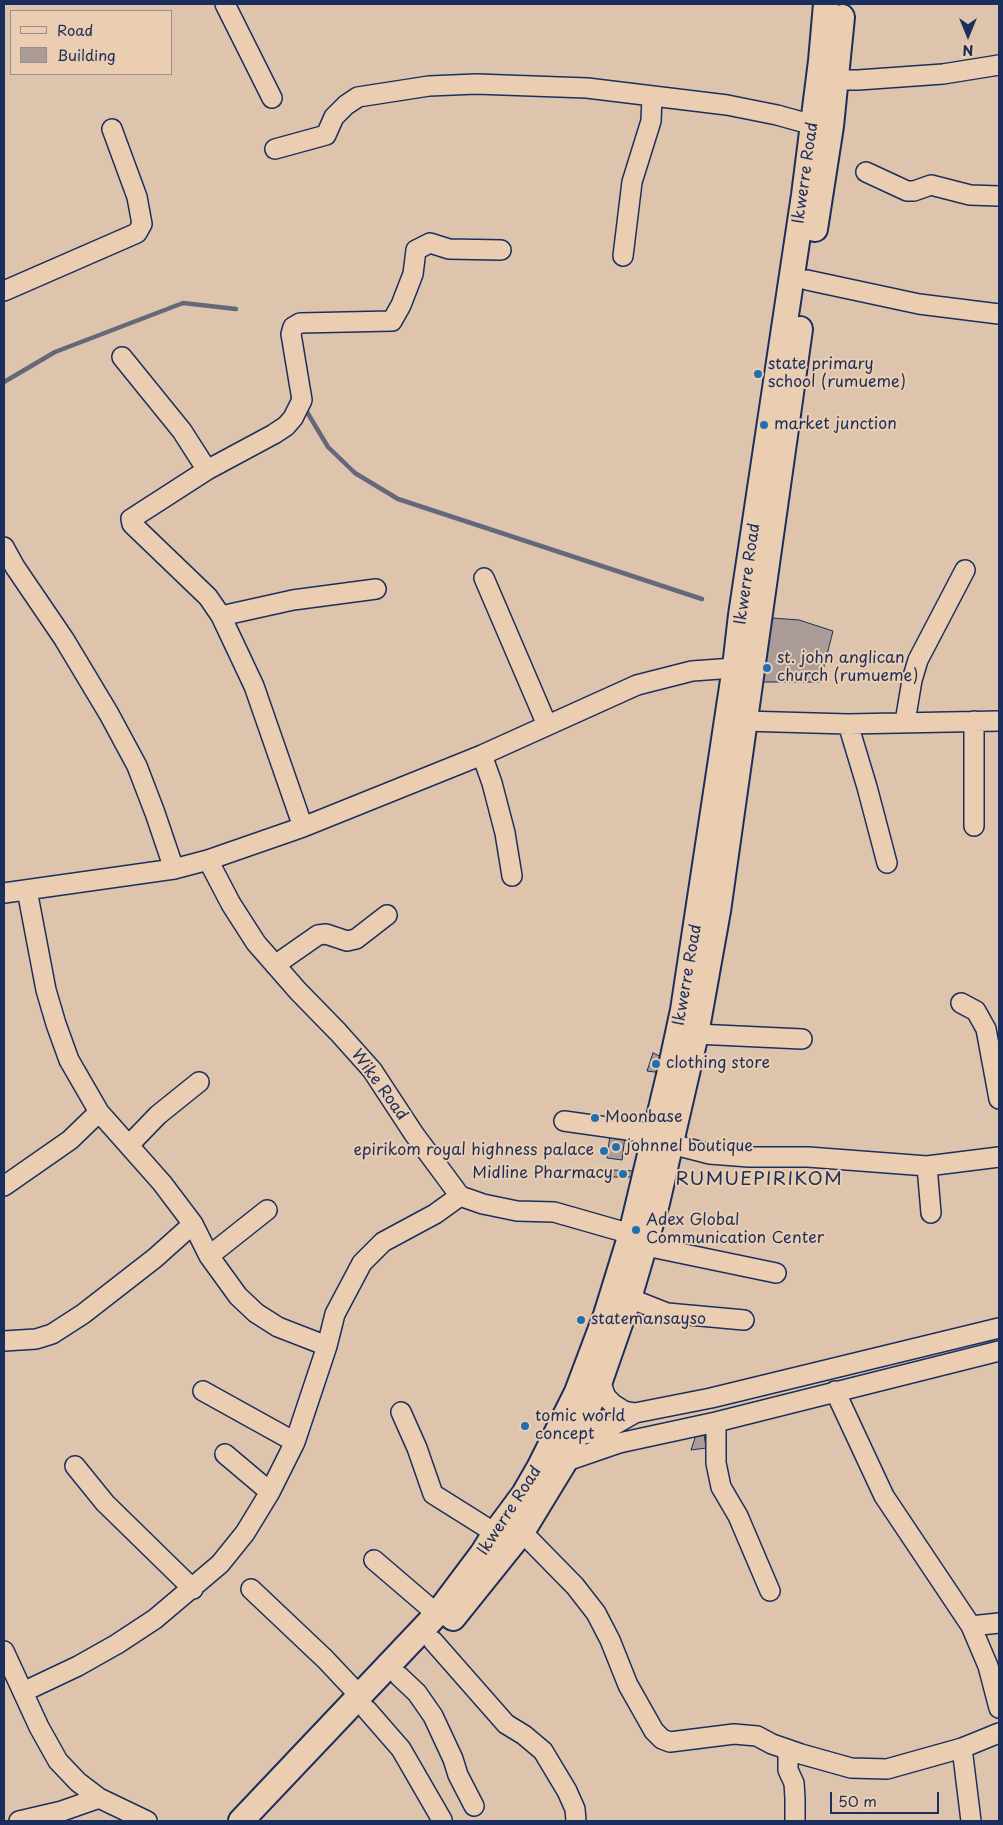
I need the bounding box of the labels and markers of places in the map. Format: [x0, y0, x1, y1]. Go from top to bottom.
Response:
place label: state primary school (rumueme) [768, 355, 906, 393]
marker: state primary school (rumueme) [752, 368, 764, 380]
place label: market junction [774, 415, 897, 435]
marker: market junction [758, 419, 770, 431]
place label: st. john anglican church (rumueme) [777, 649, 919, 687]
marker: st. john anglican church (rumueme) [761, 662, 773, 674]
place label: clothing store [666, 1054, 770, 1074]
marker: clothing store [650, 1058, 662, 1070]
place label: Moonbase [605, 1108, 682, 1128]
marker: Moonbase [589, 1112, 601, 1124]
place label: johnnel boutique [626, 1137, 753, 1157]
place label: epirikom royal highness palace [353, 1141, 594, 1161]
marker: johnnel boutique [610, 1141, 622, 1153]
marker: epirikom royal highness palace [598, 1145, 610, 1157]
place label: Midline Pharmacy [472, 1164, 613, 1184]
marker: Midline Pharmacy [617, 1168, 629, 1180]
place label: Adex Global Communication Center [646, 1211, 824, 1249]
marker: Adex Global Communication Center [630, 1224, 642, 1236]
place label: statemansayso [591, 1310, 706, 1330]
marker: statemansayso [575, 1314, 587, 1326]
place label: tomic world concept [535, 1407, 625, 1445]
marker: tomic world concept [519, 1420, 531, 1432]

